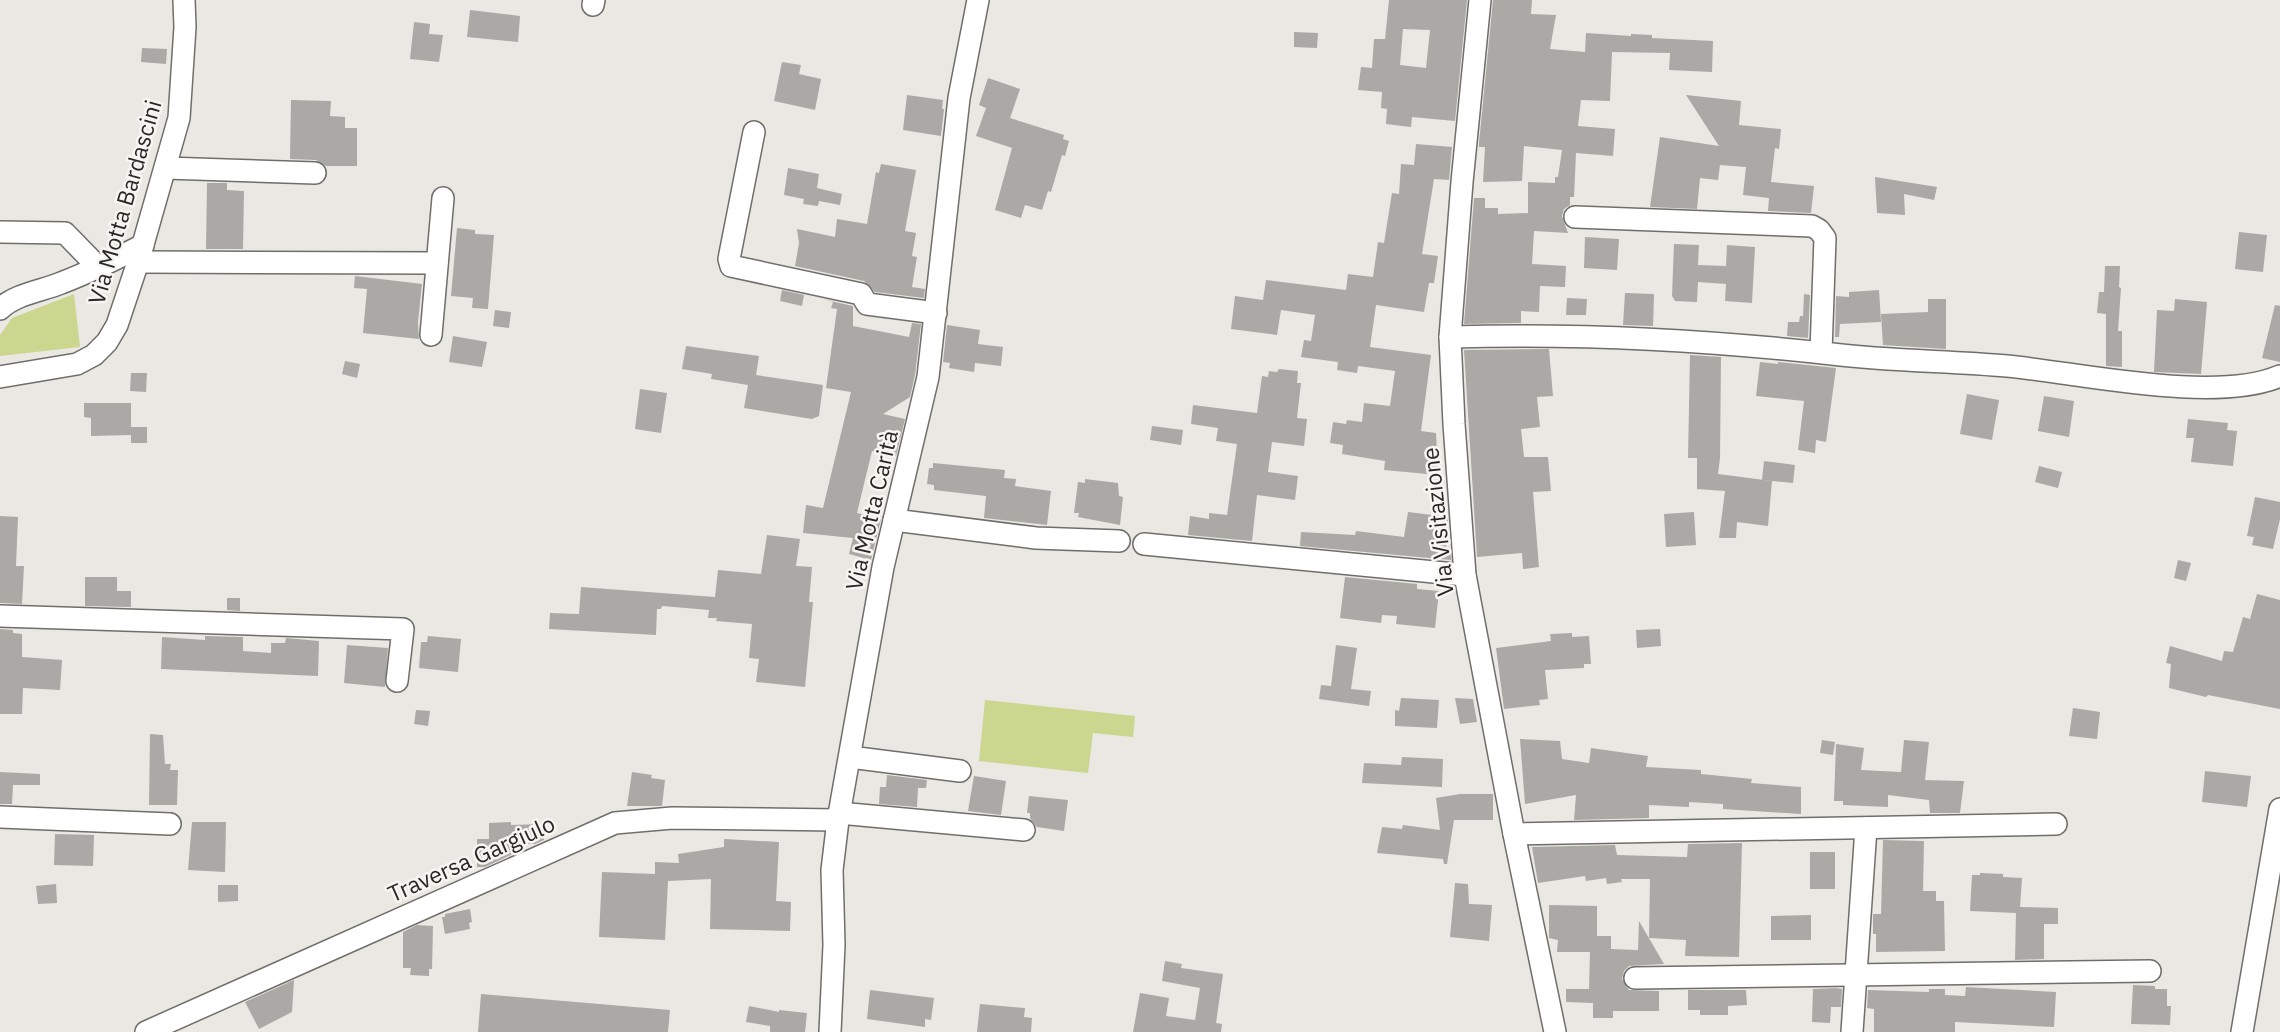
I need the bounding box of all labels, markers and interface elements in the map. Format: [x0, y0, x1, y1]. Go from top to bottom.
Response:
street label: Via Motta Bardascini [80, 96, 168, 308]
street label: Via Motta Carità [838, 427, 904, 593]
street label: Via Visitazione [1414, 446, 1460, 598]
street label: Traversa Gargiulo [383, 808, 559, 908]

